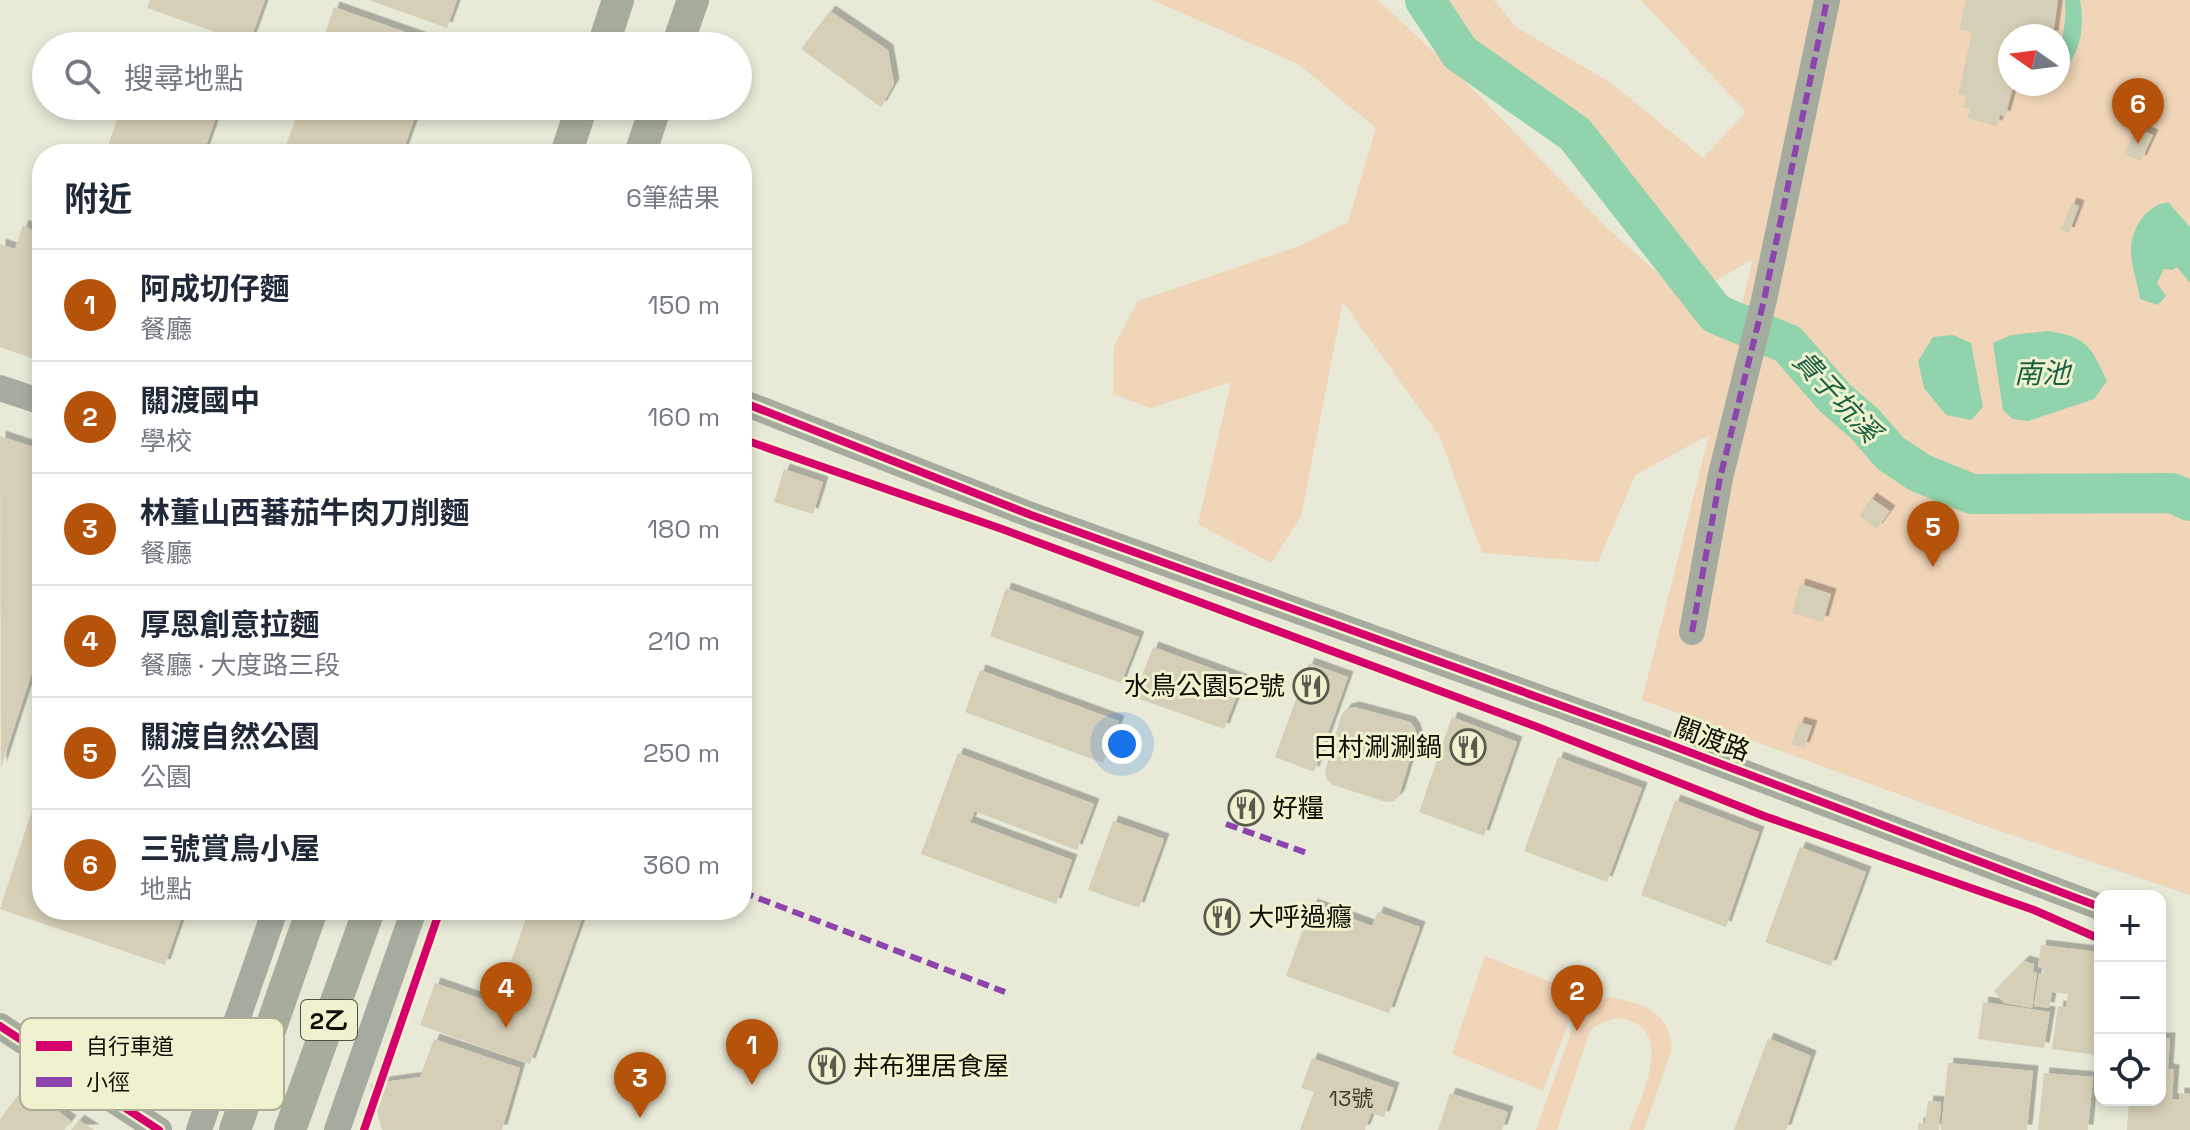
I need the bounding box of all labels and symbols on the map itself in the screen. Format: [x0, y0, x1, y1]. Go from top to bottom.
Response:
north arrow [1998, 24, 2070, 96]
pin: 6 [2112, 78, 2164, 144]
water label: 貴子坑溪 [1786, 343, 1891, 452]
water label: 南池 [2014, 355, 2073, 391]
pin: 5 [1907, 501, 1959, 567]
restaurant icon: 水鳥公園52號 [1292, 667, 1330, 705]
place label: 水鳥公園52號 [1124, 669, 1285, 703]
street label: 關渡路 [1670, 710, 1754, 768]
your location [1102, 724, 1142, 764]
restaurant icon: 日村涮涮鍋 [1449, 728, 1487, 766]
place label: 日村涮涮鍋 [1312, 730, 1442, 764]
restaurant icon: 好糧 [1227, 789, 1265, 827]
place label: 好糧 [1272, 791, 1324, 825]
restaurant icon: 大呼過癮 [1203, 898, 1241, 936]
place label: 大呼過癮 [1248, 900, 1352, 934]
pin: 4 [480, 962, 532, 1028]
pin: 2 [1551, 965, 1603, 1031]
road number: 2乙 [301, 1000, 357, 1040]
legend [20, 1018, 284, 1110]
pin: 1 [726, 1019, 778, 1085]
text: 自行車道 [86, 1032, 174, 1060]
restaurant icon: 丼布狸居食屋 [808, 1047, 846, 1085]
place label: 丼布狸居食屋 [853, 1049, 1009, 1083]
pin: 3 [614, 1052, 666, 1118]
text: 小徑 [86, 1068, 130, 1096]
house number: 13號 [1329, 1084, 1373, 1112]

